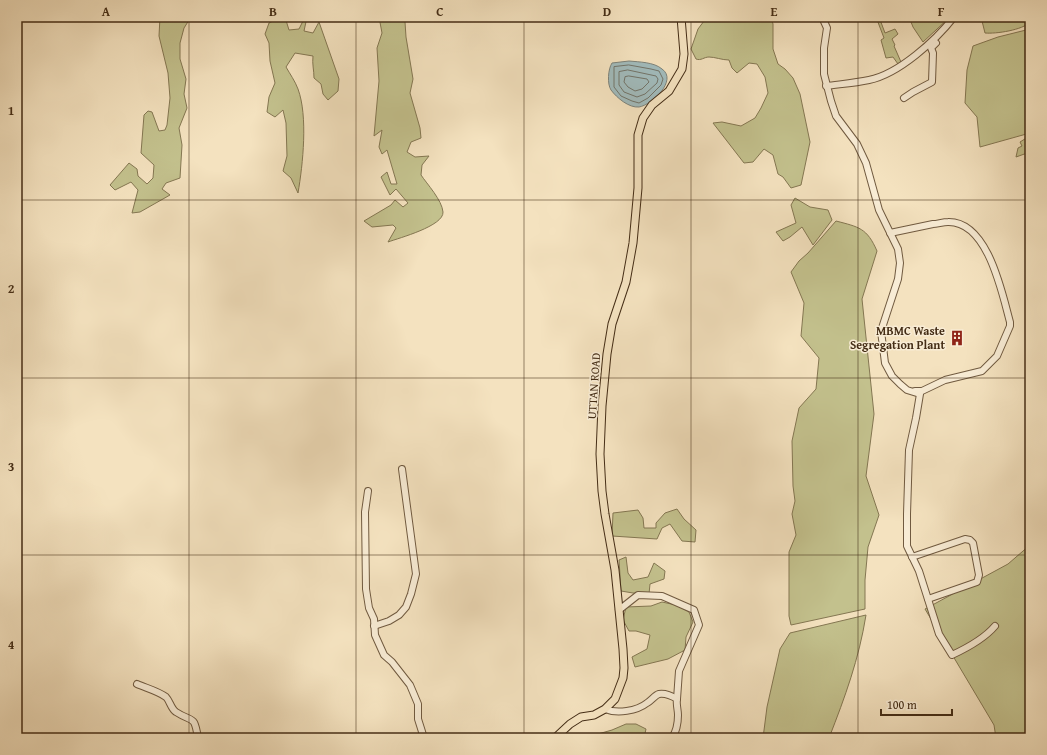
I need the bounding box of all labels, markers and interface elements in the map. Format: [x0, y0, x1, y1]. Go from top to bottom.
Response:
text: A [102, 2, 111, 21]
text: B [269, 2, 277, 21]
text: C [436, 2, 444, 21]
text: D [603, 2, 611, 21]
text: E [771, 2, 778, 21]
text: F [938, 2, 945, 21]
text: 1 [8, 101, 14, 120]
text: 2 [8, 279, 15, 298]
place label: MBMC Waste Segregation Plant [850, 322, 945, 353]
building icon: MBMC Waste Segregation Plant [948, 329, 966, 347]
street label: UTTAN ROAD [583, 352, 604, 420]
text: 3 [8, 457, 14, 476]
text: 4 [8, 635, 15, 654]
scale bar [881, 691, 952, 717]
text: 100 m [887, 696, 917, 713]

